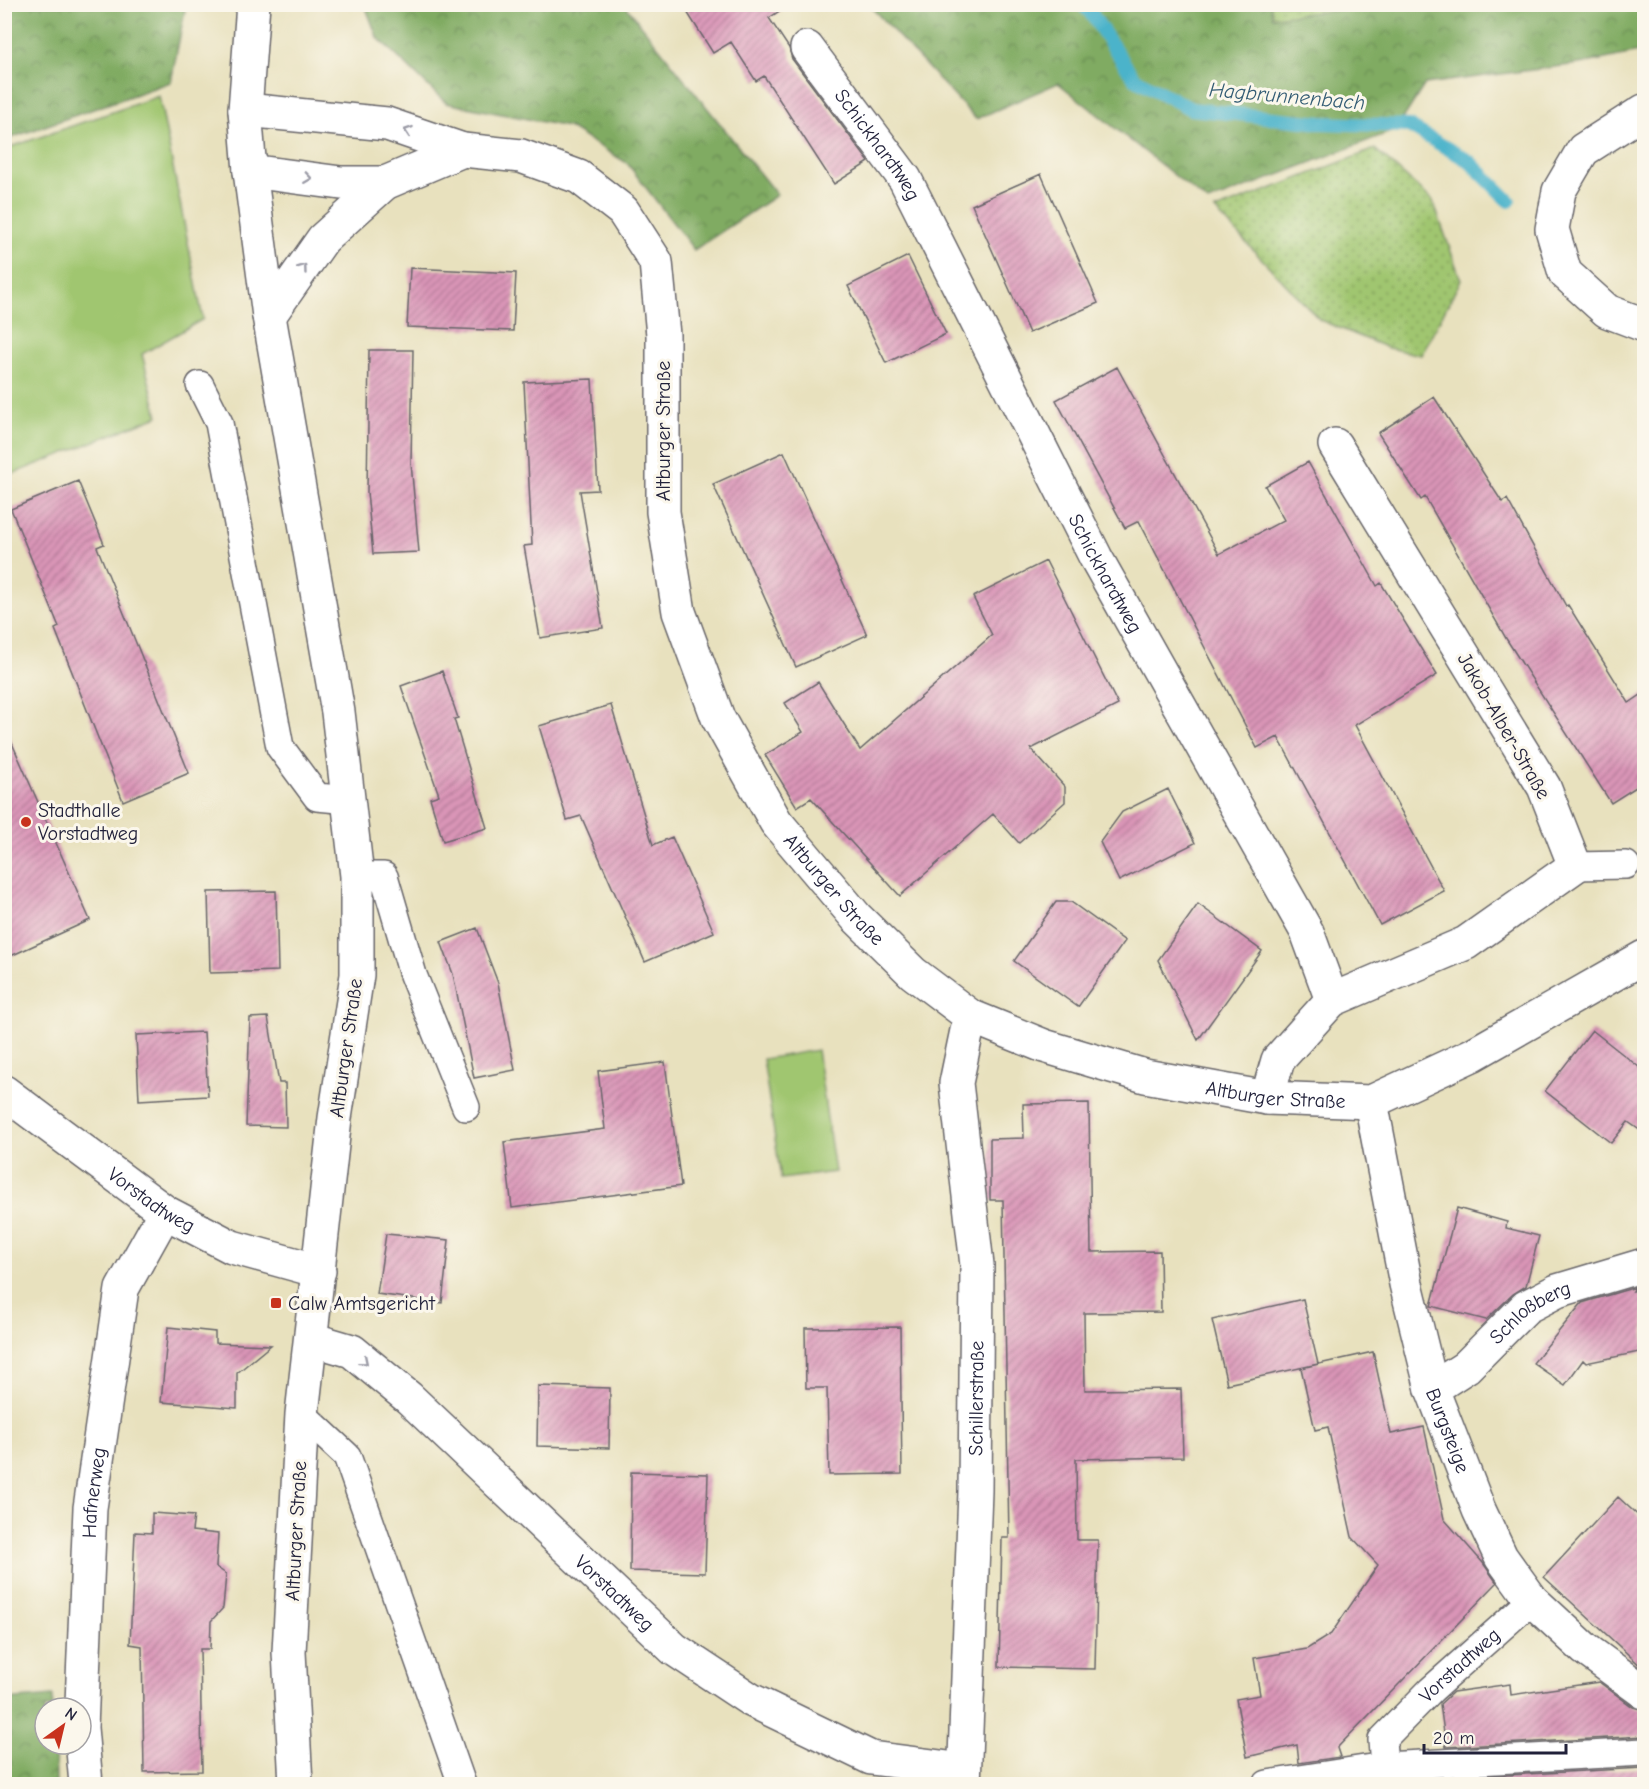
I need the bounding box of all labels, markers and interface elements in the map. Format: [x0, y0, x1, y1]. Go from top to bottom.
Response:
water label: Hagbrunnenbach [1208, 77, 1366, 115]
street label: Schickhardtweg [830, 84, 925, 204]
one-way arrow [403, 126, 414, 138]
one-way arrow [303, 172, 312, 184]
one-way arrow [296, 264, 307, 275]
street label: Altburger Straße [652, 361, 675, 501]
street label: Schickhardtweg [1064, 510, 1147, 637]
street label: Jakob-Alber-Straße [1453, 649, 1555, 803]
place label: Stadthalle Vorstadtweg [38, 799, 138, 845]
marker: Stadthalle Vorstadtweg [19, 815, 33, 829]
street label: Altburger Straße [779, 829, 889, 950]
street label: Altburger Straße [325, 977, 367, 1119]
street label: Altburger Straße [1204, 1076, 1346, 1113]
street label: Vorstadtweg [104, 1162, 199, 1237]
street label: Schloßberg [1485, 1276, 1573, 1348]
place label: Calw Amtsgericht [288, 1292, 436, 1315]
marker: Calw Amtsgericht [269, 1296, 283, 1310]
street label: Schillerstraße [964, 1340, 988, 1456]
one-way arrow [357, 1354, 368, 1365]
street label: Burgsteige [1421, 1385, 1475, 1476]
street label: Hafnerweg [77, 1446, 110, 1539]
street label: Altburger Straße [281, 1460, 311, 1602]
street label: Vorstadtweg [570, 1550, 659, 1636]
street label: Vorstadtweg [1414, 1623, 1504, 1707]
north arrow [33, 1696, 93, 1756]
text: N [61, 1704, 80, 1725]
scale bar [1424, 1717, 1566, 1755]
text: 20 m [1433, 1728, 1474, 1749]

